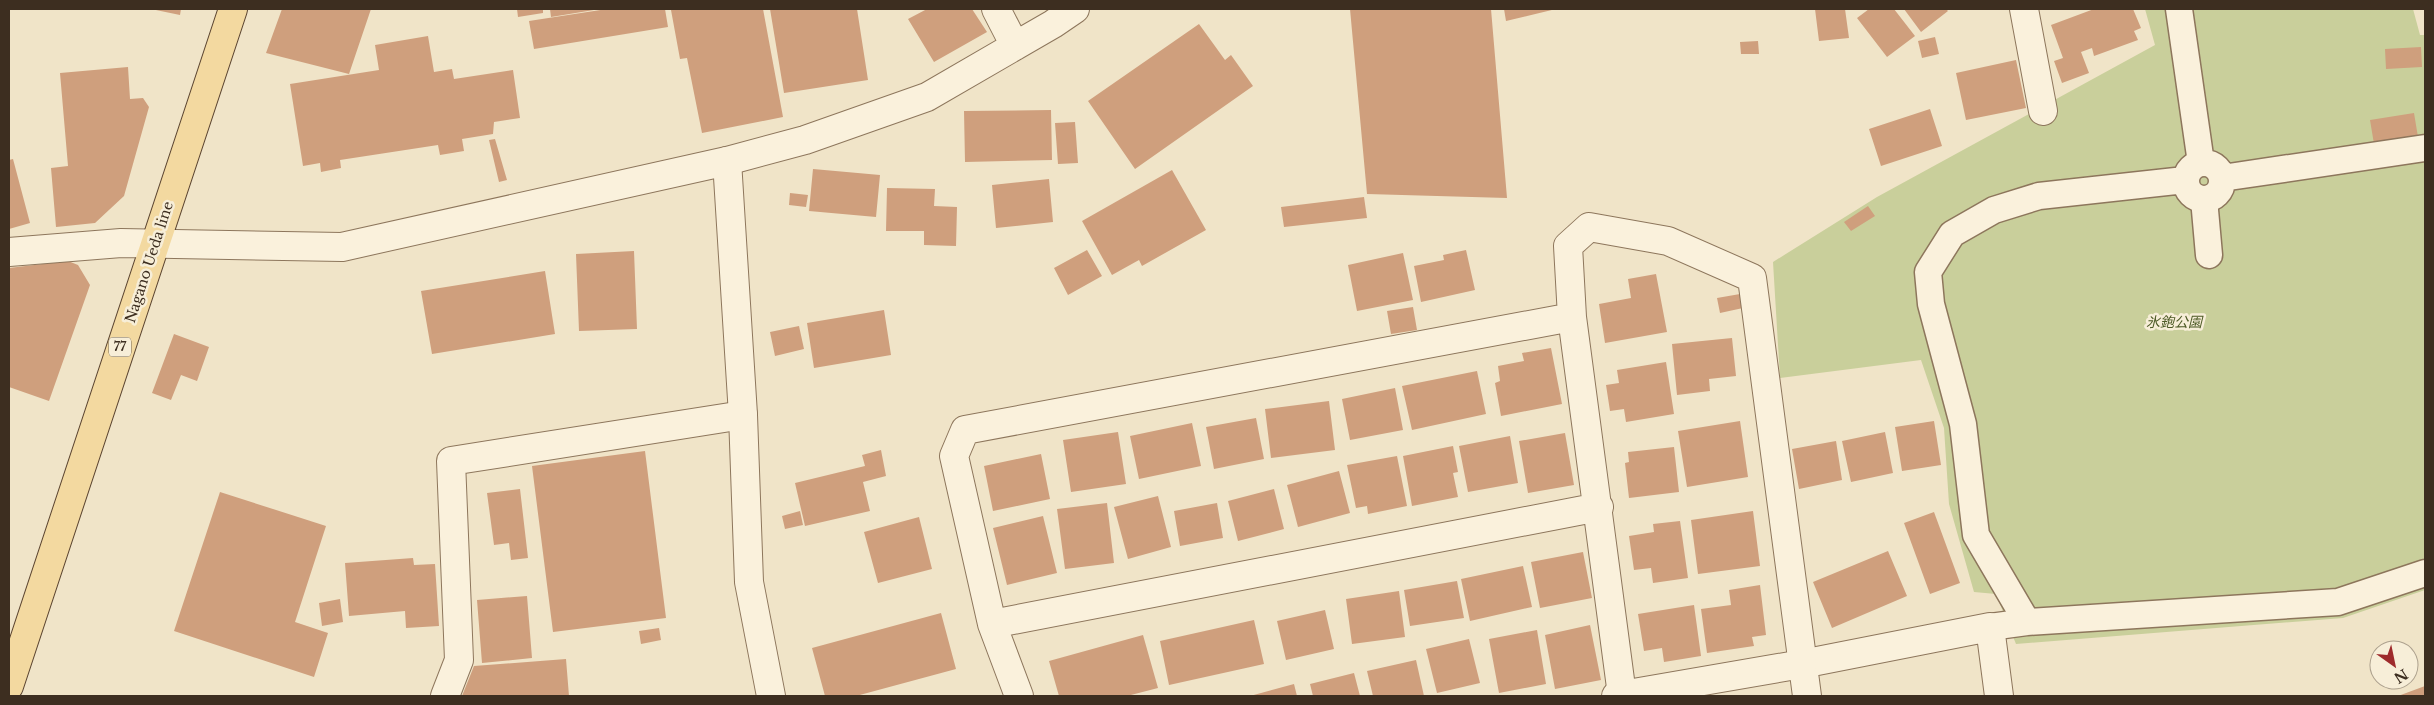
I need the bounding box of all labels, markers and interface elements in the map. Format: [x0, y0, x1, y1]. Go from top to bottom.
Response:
street label: Nagano Ueda line [121, 199, 177, 325]
park label: 氷鉋公園 [2146, 313, 2204, 331]
road number: 77 [109, 338, 131, 357]
north arrow [2369, 640, 2419, 690]
text: N [2391, 665, 2412, 687]

